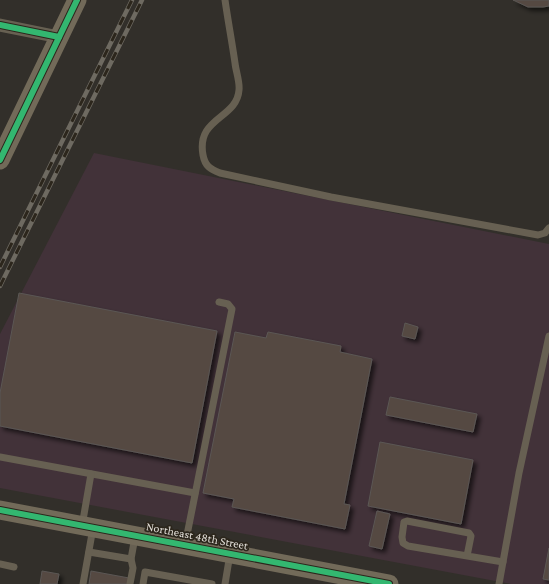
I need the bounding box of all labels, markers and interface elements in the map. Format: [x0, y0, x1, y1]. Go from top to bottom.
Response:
street label: Northeast 48th Street [145, 519, 250, 553]

